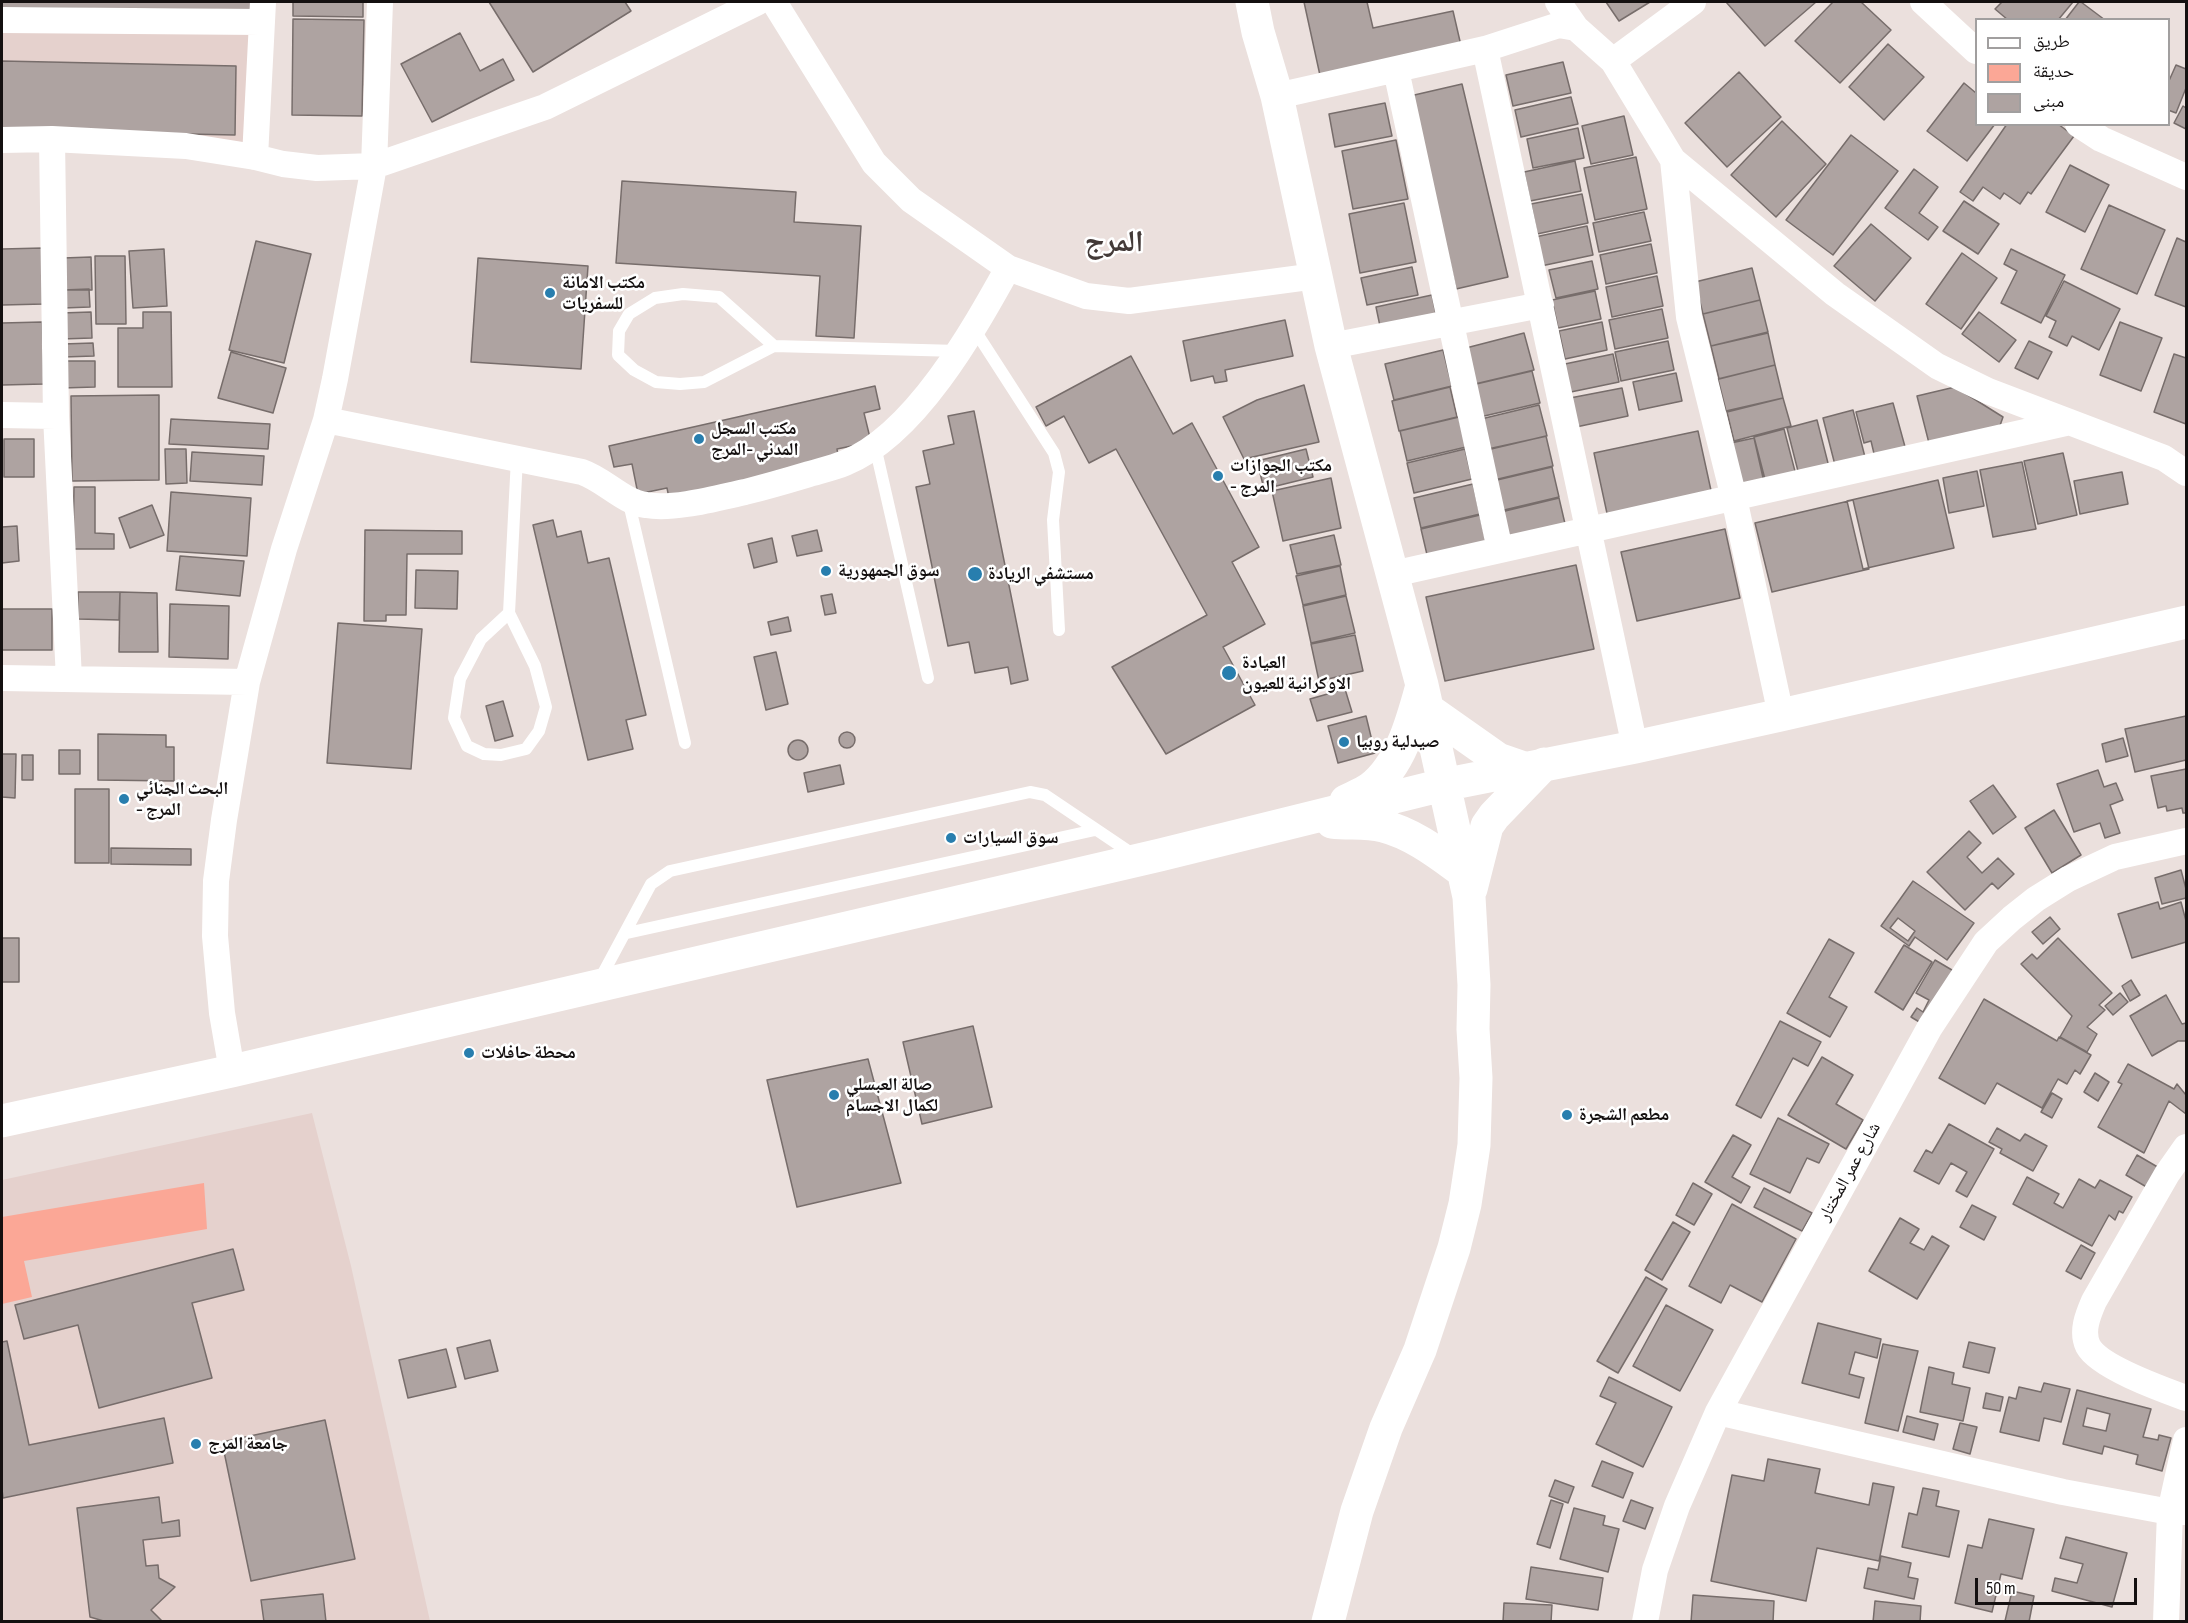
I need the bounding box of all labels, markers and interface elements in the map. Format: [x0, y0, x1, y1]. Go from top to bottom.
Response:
legend [1975, 18, 2170, 126]
text: طريق [2033, 31, 2070, 52]
text: حديقة [2033, 61, 2074, 82]
text: مبنى [2033, 91, 2064, 112]
district label: المرج [1085, 225, 1143, 261]
place label: مكتب الامانة للسفريات [562, 272, 645, 314]
marker: مكتب الامانة للسفريات [543, 286, 557, 300]
place label: مكتب السجل المدني -المرج [711, 418, 799, 460]
marker: مكتب السجل المدني -المرج [692, 432, 706, 446]
place label: مكتب الجوازات - المرج [1230, 455, 1332, 498]
marker: مكتب الجوازات - المرج [1211, 469, 1225, 483]
place label: سوق الجمهورية [838, 560, 939, 582]
place label: مستشفي الريادة [988, 563, 1094, 585]
marker: سوق الجمهورية [819, 564, 833, 578]
marker: مستشفي الريادة [966, 565, 984, 583]
place label: العيادة الاوكرانية للعيون [1242, 652, 1351, 694]
marker: العيادة الاوكرانية للعيون [1220, 664, 1238, 682]
place label: صيدلية روبيا [1356, 731, 1439, 753]
marker: صيدلية روبيا [1337, 735, 1351, 749]
place label: البحث الجنائي - المرج [136, 778, 228, 820]
marker: البحث الجنائي - المرج [117, 792, 131, 806]
place label: سوق السيارات [963, 827, 1059, 849]
marker: سوق السيارات [944, 831, 958, 845]
place label: محطة حافلات [481, 1042, 576, 1064]
marker: محطة حافلات [462, 1046, 476, 1060]
place label: صالة العبسلي لكمال الاجسام [846, 1074, 938, 1116]
marker: صالة العبسلي لكمال الاجسام [827, 1088, 841, 1102]
place label: مطعم الشجرة [1579, 1104, 1669, 1126]
marker: مطعم الشجرة [1560, 1108, 1574, 1122]
street label: شارع عمر المختار [1814, 1119, 1886, 1225]
place label: جامعة المرج [208, 1433, 288, 1455]
marker: جامعة المرج [189, 1437, 203, 1451]
scale bar [1978, 1566, 2140, 1604]
text: 50 m [1986, 1578, 2016, 1599]

